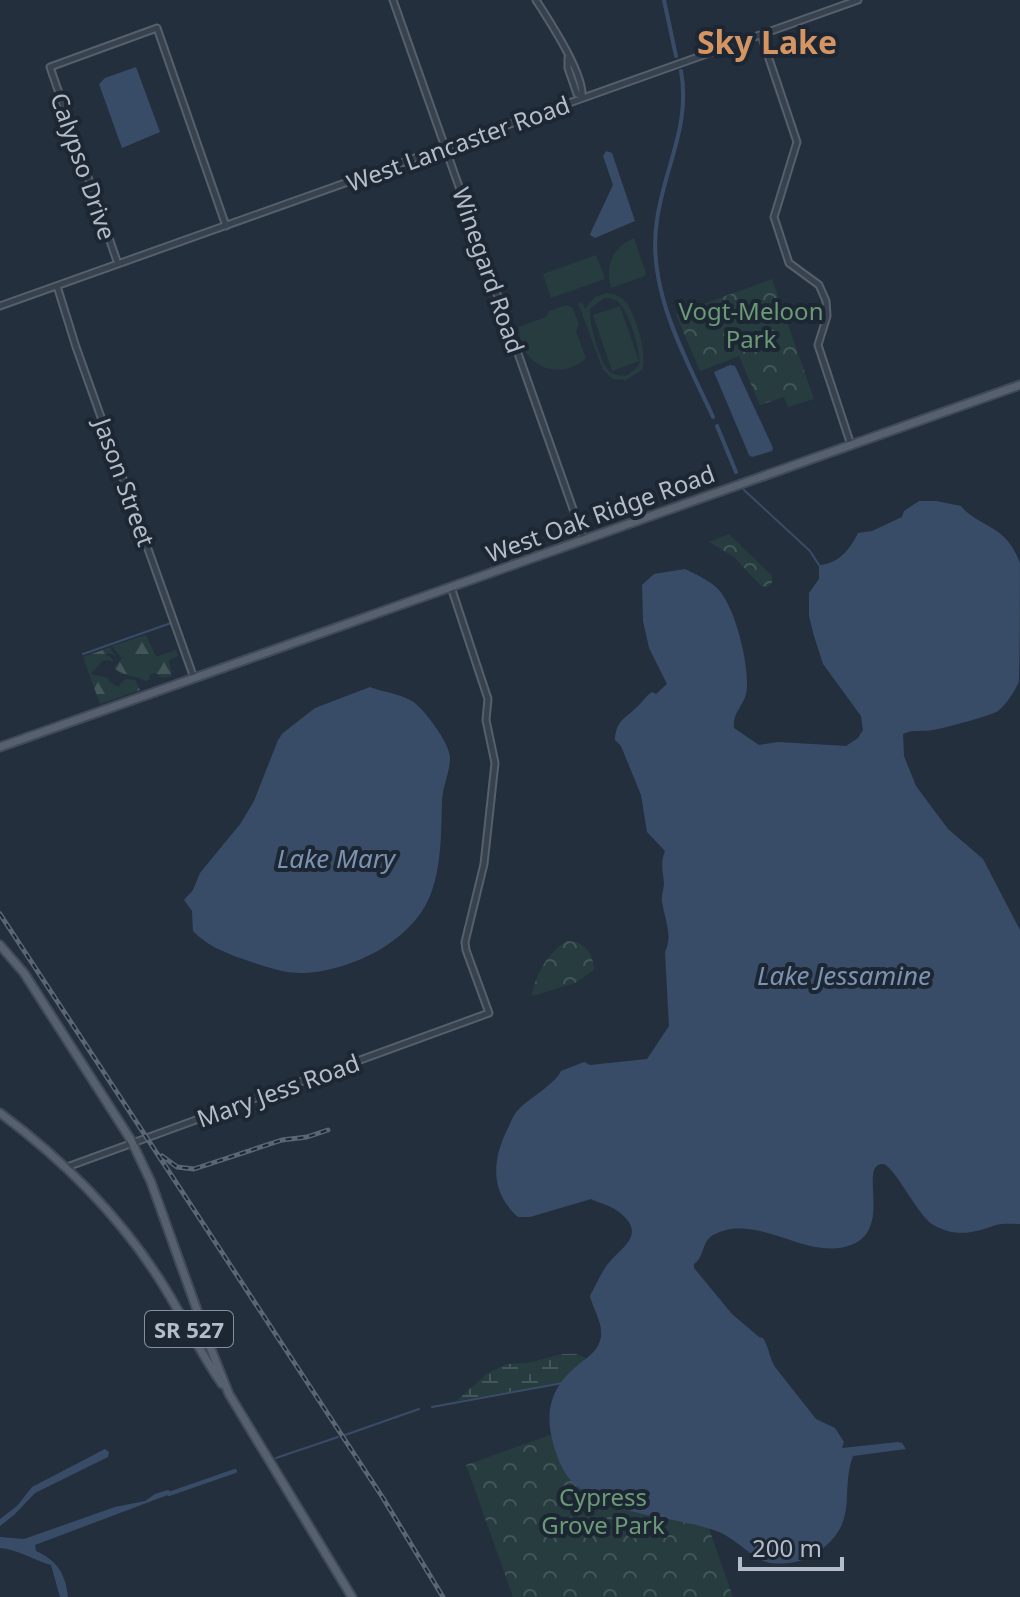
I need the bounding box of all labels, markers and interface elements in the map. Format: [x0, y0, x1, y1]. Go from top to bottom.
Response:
district label: Sky Lake [697, 20, 837, 63]
street label: West Lancaster Road [342, 87, 574, 199]
street label: Calypso Drive [43, 88, 125, 244]
street label: Winegard Road [445, 183, 533, 357]
park label: Vogt-Meloon Park [679, 294, 823, 355]
street label: Jason Street [86, 411, 164, 551]
street label: West Oak Ridge Road [481, 456, 719, 570]
water label: Lake Mary [277, 840, 397, 876]
water label: Lake Jessamine [757, 957, 931, 993]
street label: Mary Jess Road [192, 1045, 364, 1135]
road number: SR 527 [145, 1311, 233, 1347]
park label: Cypress Grove Park [541, 1480, 665, 1541]
scale bar [740, 1521, 842, 1571]
text: 200 m [752, 1531, 822, 1564]

